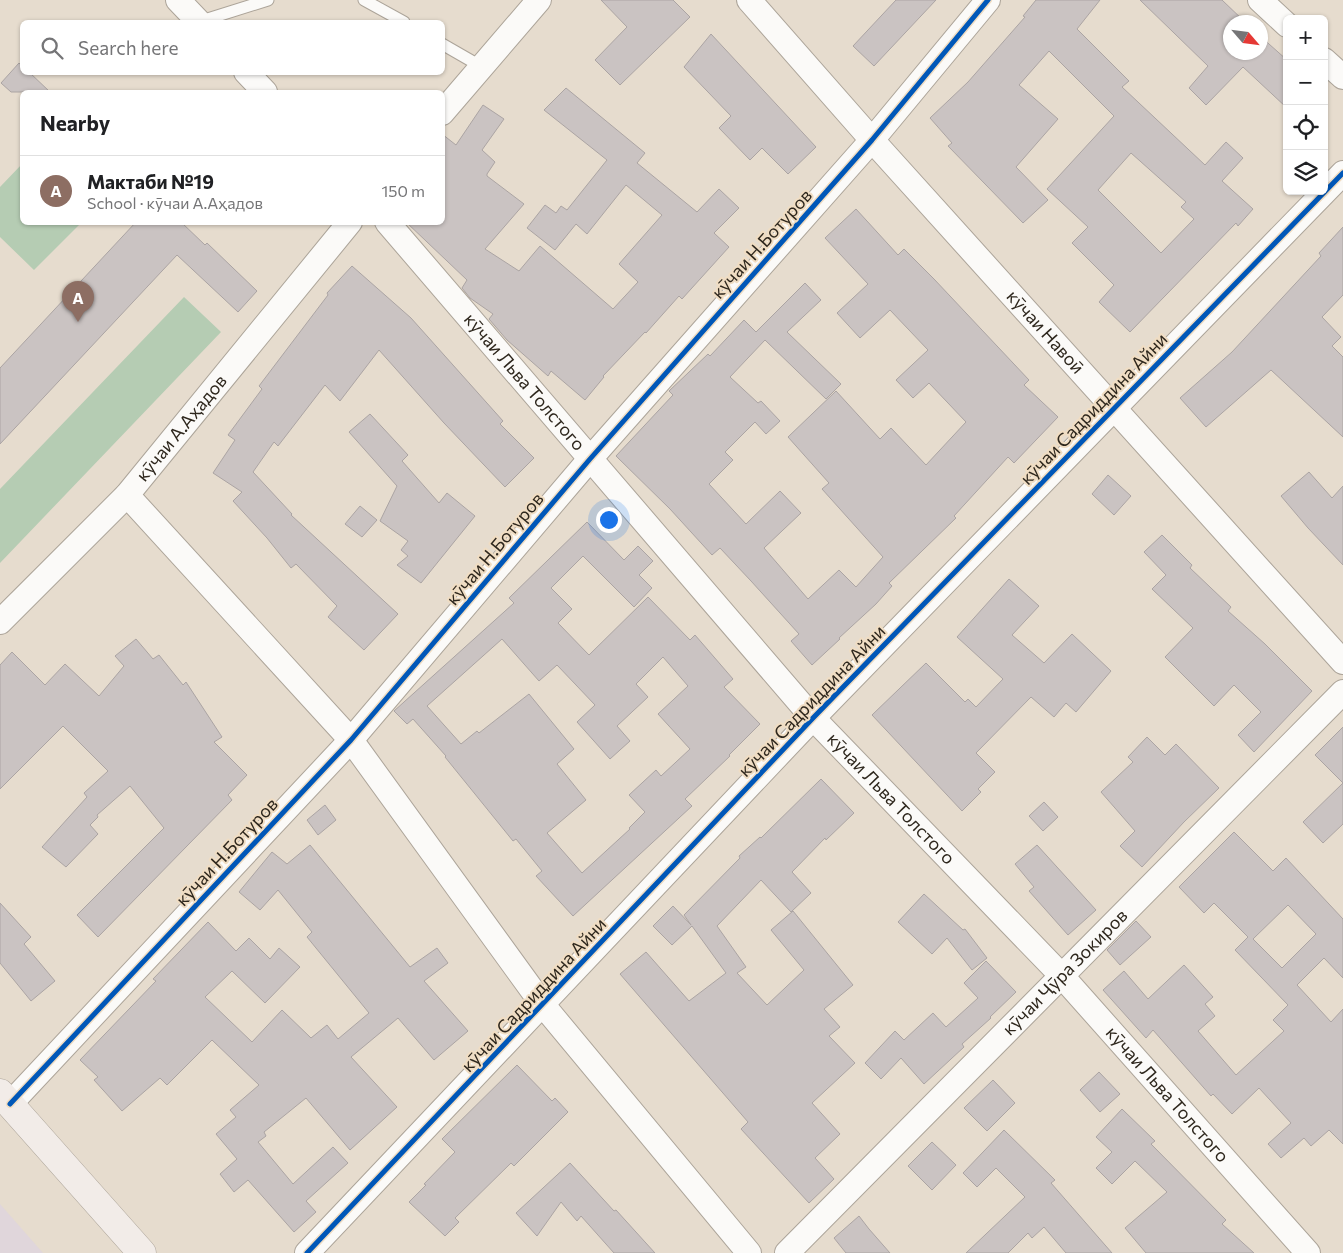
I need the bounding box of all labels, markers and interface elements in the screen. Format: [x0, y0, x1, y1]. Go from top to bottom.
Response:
north arrow [1223, 15, 1268, 60]
map controls [1283, 15, 1328, 195]
button: + [1283, 15, 1328, 60]
search box [20, 20, 445, 75]
icon: search [38, 34, 66, 62]
text: Search here [78, 36, 178, 59]
button: − [1283, 60, 1328, 105]
button: locate [1283, 105, 1328, 150]
text: Nearby [40, 110, 110, 135]
button: layers [1283, 150, 1328, 195]
text: Мактаби №19 [87, 170, 214, 193]
text: A [50, 181, 62, 200]
text: 150 m [382, 181, 425, 200]
street label: кӯчаи Н.Ботуров [706, 184, 816, 303]
text: School · кӯчаи А.Аҳадов [87, 193, 263, 212]
pin: A [62, 281, 94, 322]
street label: кӯчаи Навоӣ [1003, 285, 1089, 378]
street label: кӯчаи Льва Толстого [460, 308, 590, 455]
street label: кӯчаи Садриддина Айни [1015, 328, 1172, 489]
street label: кӯчаи А.Аҳадов [131, 370, 231, 485]
street label: кӯчаи Н.Ботуров [441, 488, 548, 609]
your location [596, 507, 622, 533]
street label: кӯчаи Садриддина Айни [733, 620, 890, 781]
street label: кӯчаи Льва Толстого [823, 728, 960, 868]
street label: кӯчаи Н.Ботуров [171, 793, 282, 910]
street label: кӯчаи Ҷӯра Зокиров [997, 904, 1132, 1039]
street label: кӯчаи Садриддина Айни [456, 913, 610, 1076]
street label: кӯчаи Льва Толстого [1102, 1021, 1234, 1167]

